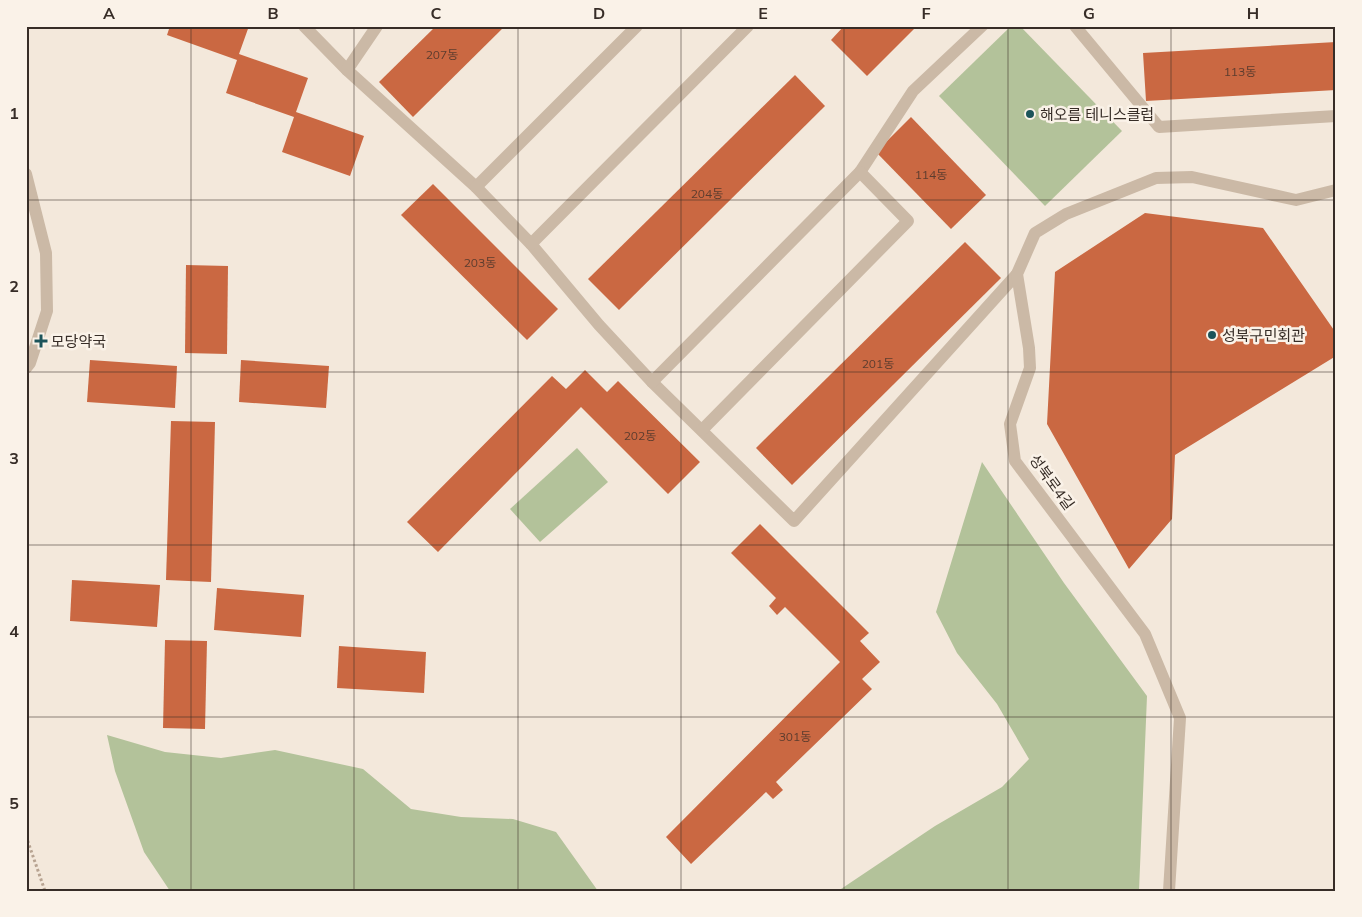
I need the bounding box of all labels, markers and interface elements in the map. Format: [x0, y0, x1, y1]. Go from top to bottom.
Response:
text: A [103, 3, 115, 23]
text: B [267, 3, 279, 23]
text: C [431, 3, 442, 23]
text: D [593, 3, 605, 23]
text: E [758, 3, 768, 23]
text: F [921, 3, 931, 23]
text: G [1083, 3, 1095, 23]
text: H [1247, 3, 1259, 23]
house number: 207동 [426, 47, 458, 62]
house number: 113동 [1224, 64, 1256, 79]
text: 1 [9, 103, 19, 123]
place label: 해오름 테니스클럽 [1040, 105, 1154, 124]
marker: 해오름 테니스클럽 [1024, 108, 1036, 120]
house number: 114동 [915, 167, 947, 182]
house number: 204동 [691, 186, 723, 201]
house number: 203동 [464, 255, 496, 270]
text: 2 [9, 276, 19, 296]
place label: 성북구민회관 [1222, 326, 1305, 345]
marker: 성북구민회관 [1206, 329, 1218, 341]
place label: 모당약국 [51, 332, 106, 351]
marker: 모당약국 [35, 335, 47, 347]
house number: 201동 [862, 356, 894, 371]
house number: 202동 [624, 428, 656, 443]
text: 3 [9, 448, 19, 468]
street label: 성북로4길 [1025, 450, 1079, 514]
text: 4 [9, 621, 19, 641]
house number: 301동 [779, 729, 811, 744]
text: 5 [9, 793, 19, 813]

